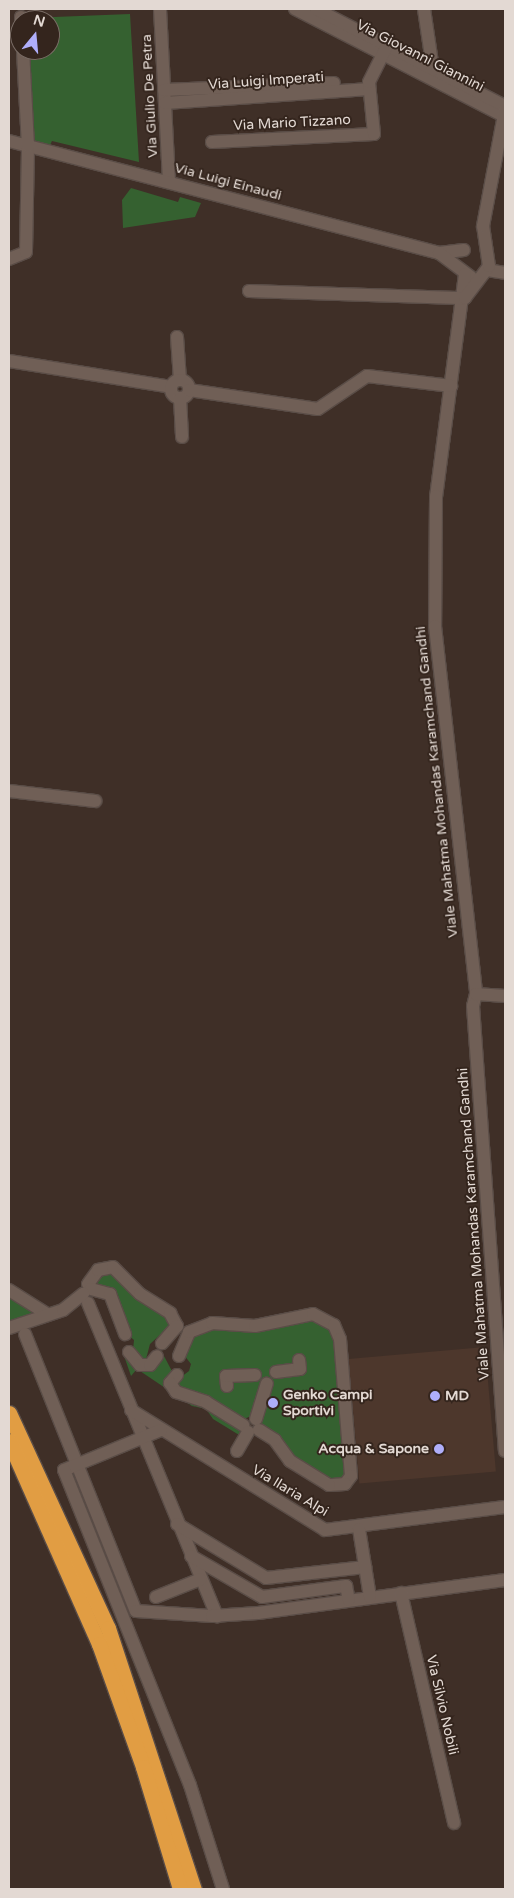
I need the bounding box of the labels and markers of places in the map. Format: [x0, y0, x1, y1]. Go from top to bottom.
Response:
place label: Genko Campi Sportivi [283, 1387, 372, 1420]
place label: MD [445, 1388, 469, 1404]
marker: MD [429, 1390, 441, 1402]
marker: Genko Campi Sportivi [267, 1397, 279, 1409]
place label: Acqua & Sapone [318, 1441, 429, 1457]
marker: Acqua & Sapone [433, 1443, 445, 1455]

